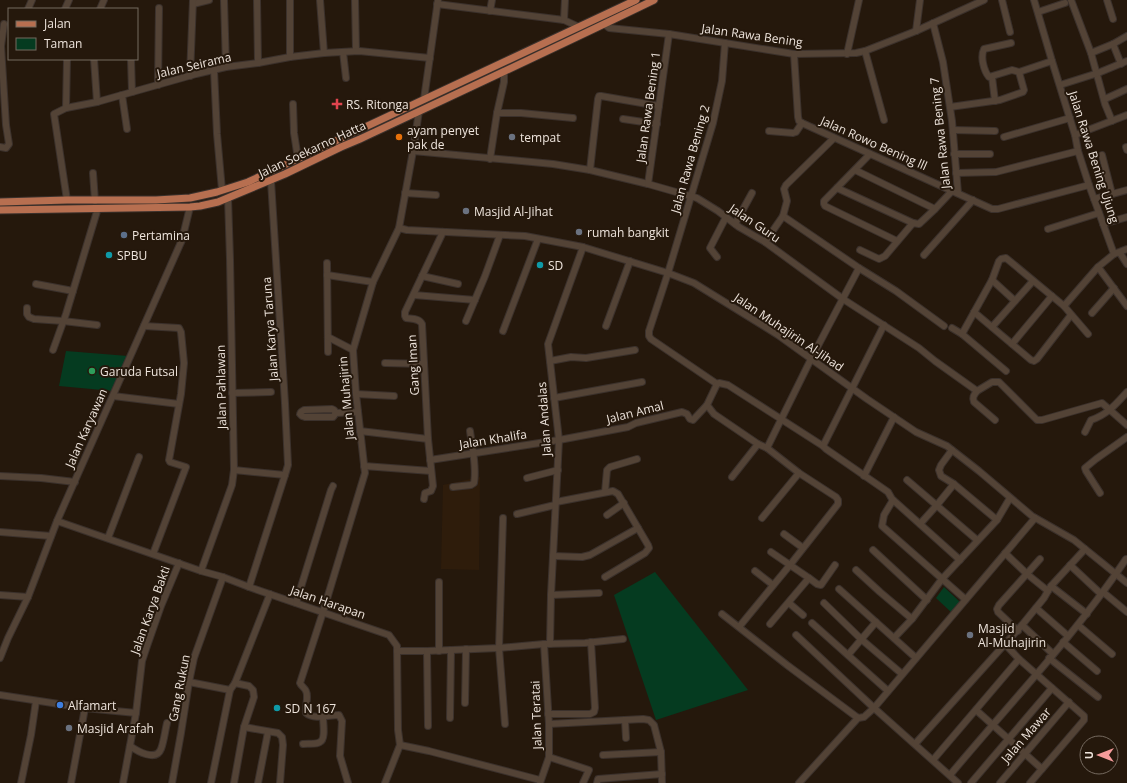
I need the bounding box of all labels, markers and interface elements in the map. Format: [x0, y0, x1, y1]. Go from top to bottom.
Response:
legend [8, 8, 138, 60]
text: Jalan [43, 15, 71, 32]
street label: Jalan Rawa Bening [699, 19, 804, 51]
text: Taman [44, 35, 82, 52]
street label: Jalan Seirama [154, 48, 233, 82]
street label: Jalan Rawa Bening 1 [632, 50, 664, 165]
street label: Jalan Rawa Bening 7 [926, 76, 954, 191]
street label: Jalan Rawa Bening Ujung [1064, 88, 1124, 226]
place label: RS. Ritonga [346, 96, 409, 113]
marker: RS. Ritonga [331, 98, 343, 110]
street label: Jalan Rawa Bening 2 [666, 103, 714, 216]
street label: Jalan Rowo Bening lll [817, 111, 930, 174]
street label: Jalan Soekarno Hatta [255, 117, 369, 182]
place label: ayam penyet pak de [407, 122, 479, 153]
place label: tempat [520, 129, 560, 146]
marker: ayam penyet pak de [394, 132, 404, 142]
marker: tempat [507, 132, 517, 142]
street label: Jalan Guru [725, 199, 784, 246]
place label: Masjid Al-Jihat [474, 203, 553, 220]
marker: Masjid Al-Jihat [461, 206, 471, 216]
place label: rumah bangkit [587, 224, 669, 241]
place label: Pertamina [132, 227, 190, 244]
marker: rumah bangkit [574, 227, 584, 237]
marker: Pertamina [119, 230, 129, 240]
place label: SPBU [117, 247, 147, 264]
marker: SPBU [104, 250, 114, 260]
place label: SD [548, 257, 563, 274]
marker: SD [535, 260, 545, 270]
street label: Jalan Karya Taruna [258, 276, 282, 383]
street label: Jalan Muhajirin Al-Jihad [730, 288, 847, 375]
street label: Gang Iman [403, 334, 423, 396]
street label: Jalan Pahlawan [212, 345, 230, 430]
street label: Jalan Muhajirin [334, 356, 358, 441]
place label: Garuda Futsal [100, 363, 178, 380]
marker: Garuda Futsal [87, 366, 97, 376]
street label: Jalan Andalas [533, 381, 555, 458]
street label: Jalan Karyawan [61, 386, 111, 471]
street label: Jalan Amal [604, 397, 665, 428]
street label: Jalan Khalifa [457, 425, 528, 453]
street label: Jalan Karya Bakti [126, 563, 174, 657]
street label: Jalan Harapan [287, 581, 368, 623]
place label: Masjid Al-Muhajirin [978, 620, 1046, 651]
marker: Masjid Al-Muhajirin [965, 630, 975, 640]
street label: Gang Rukun [164, 653, 194, 723]
street label: Jalan Teratai [526, 680, 546, 751]
place label: Alfamart [68, 697, 116, 714]
marker: Alfamart [55, 700, 65, 710]
place label: SD N 167 [285, 700, 336, 717]
marker: SD N 167 [272, 703, 282, 713]
street label: Jalan Mawar [996, 704, 1055, 767]
place label: Masjid Arafah [77, 720, 154, 737]
marker: Masjid Arafah [64, 723, 74, 733]
north arrow [1079, 735, 1119, 775]
text: U [1081, 751, 1096, 759]

